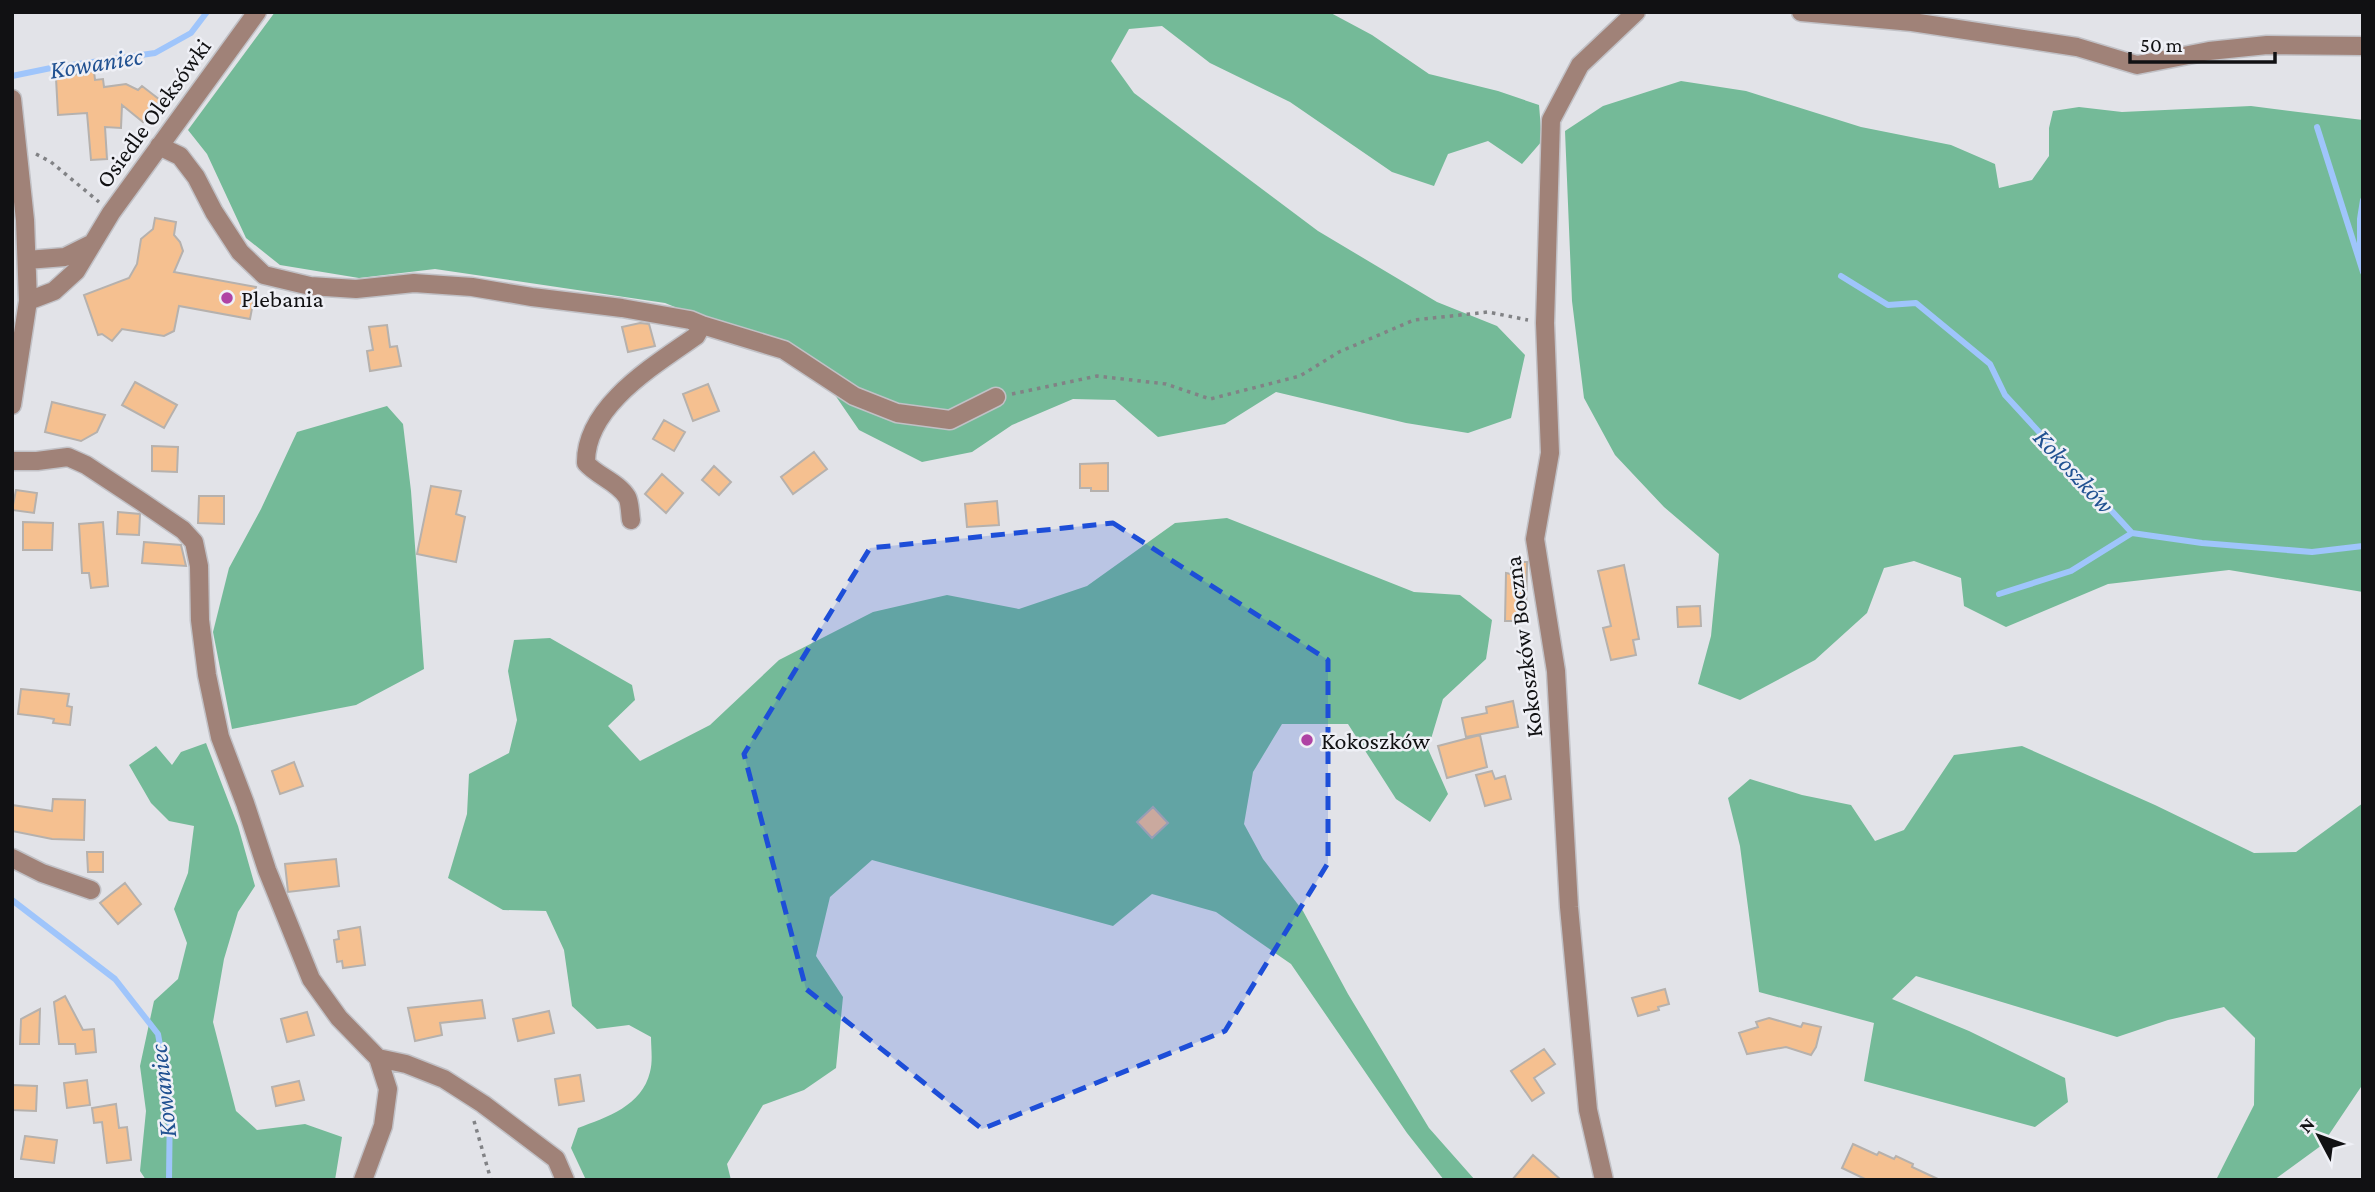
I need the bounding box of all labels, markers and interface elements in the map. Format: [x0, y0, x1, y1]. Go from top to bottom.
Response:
scale bar [2130, 21, 2275, 65]
street label: Osiedle Oleksówki [90, 33, 216, 193]
text: 50 m [2140, 33, 2183, 57]
water label: Kowaniec [47, 41, 145, 85]
place label: Plebania [241, 285, 324, 312]
marker: Plebania [219, 290, 235, 306]
water label: Kokoszków [2028, 423, 2121, 519]
street label: Kokoszków Boczna [1498, 555, 1548, 739]
place label: Kokoszków [1321, 727, 1430, 754]
marker: Kokoszków [1299, 732, 1315, 748]
water label: Kowaniec [144, 1042, 182, 1139]
north arrow [2284, 1101, 2354, 1171]
text: N [2294, 1113, 2319, 1137]

